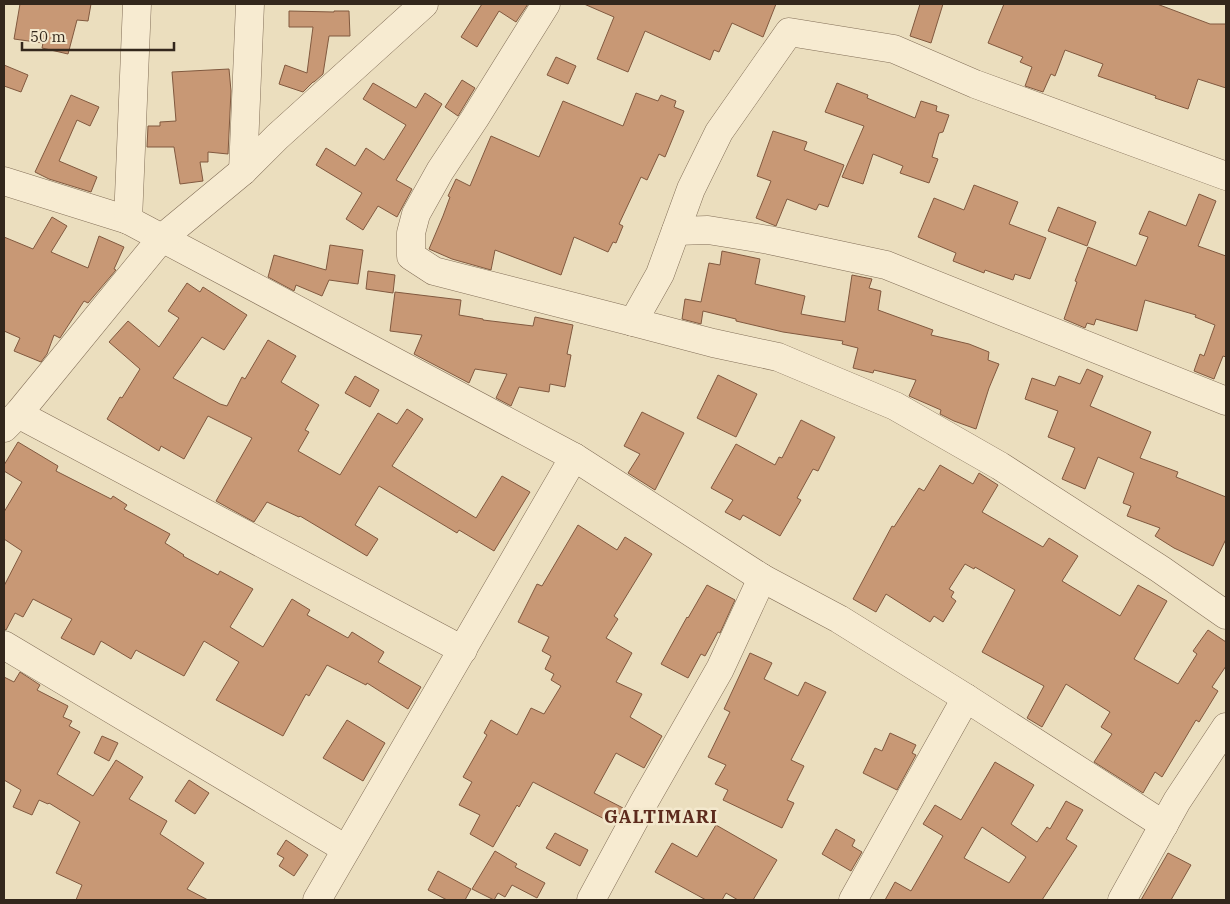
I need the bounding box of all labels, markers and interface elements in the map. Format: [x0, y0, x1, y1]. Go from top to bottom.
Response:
scale bar [22, 20, 175, 52]
text: 50 m [30, 27, 66, 46]
district label: GALTIMARI [604, 805, 718, 828]

